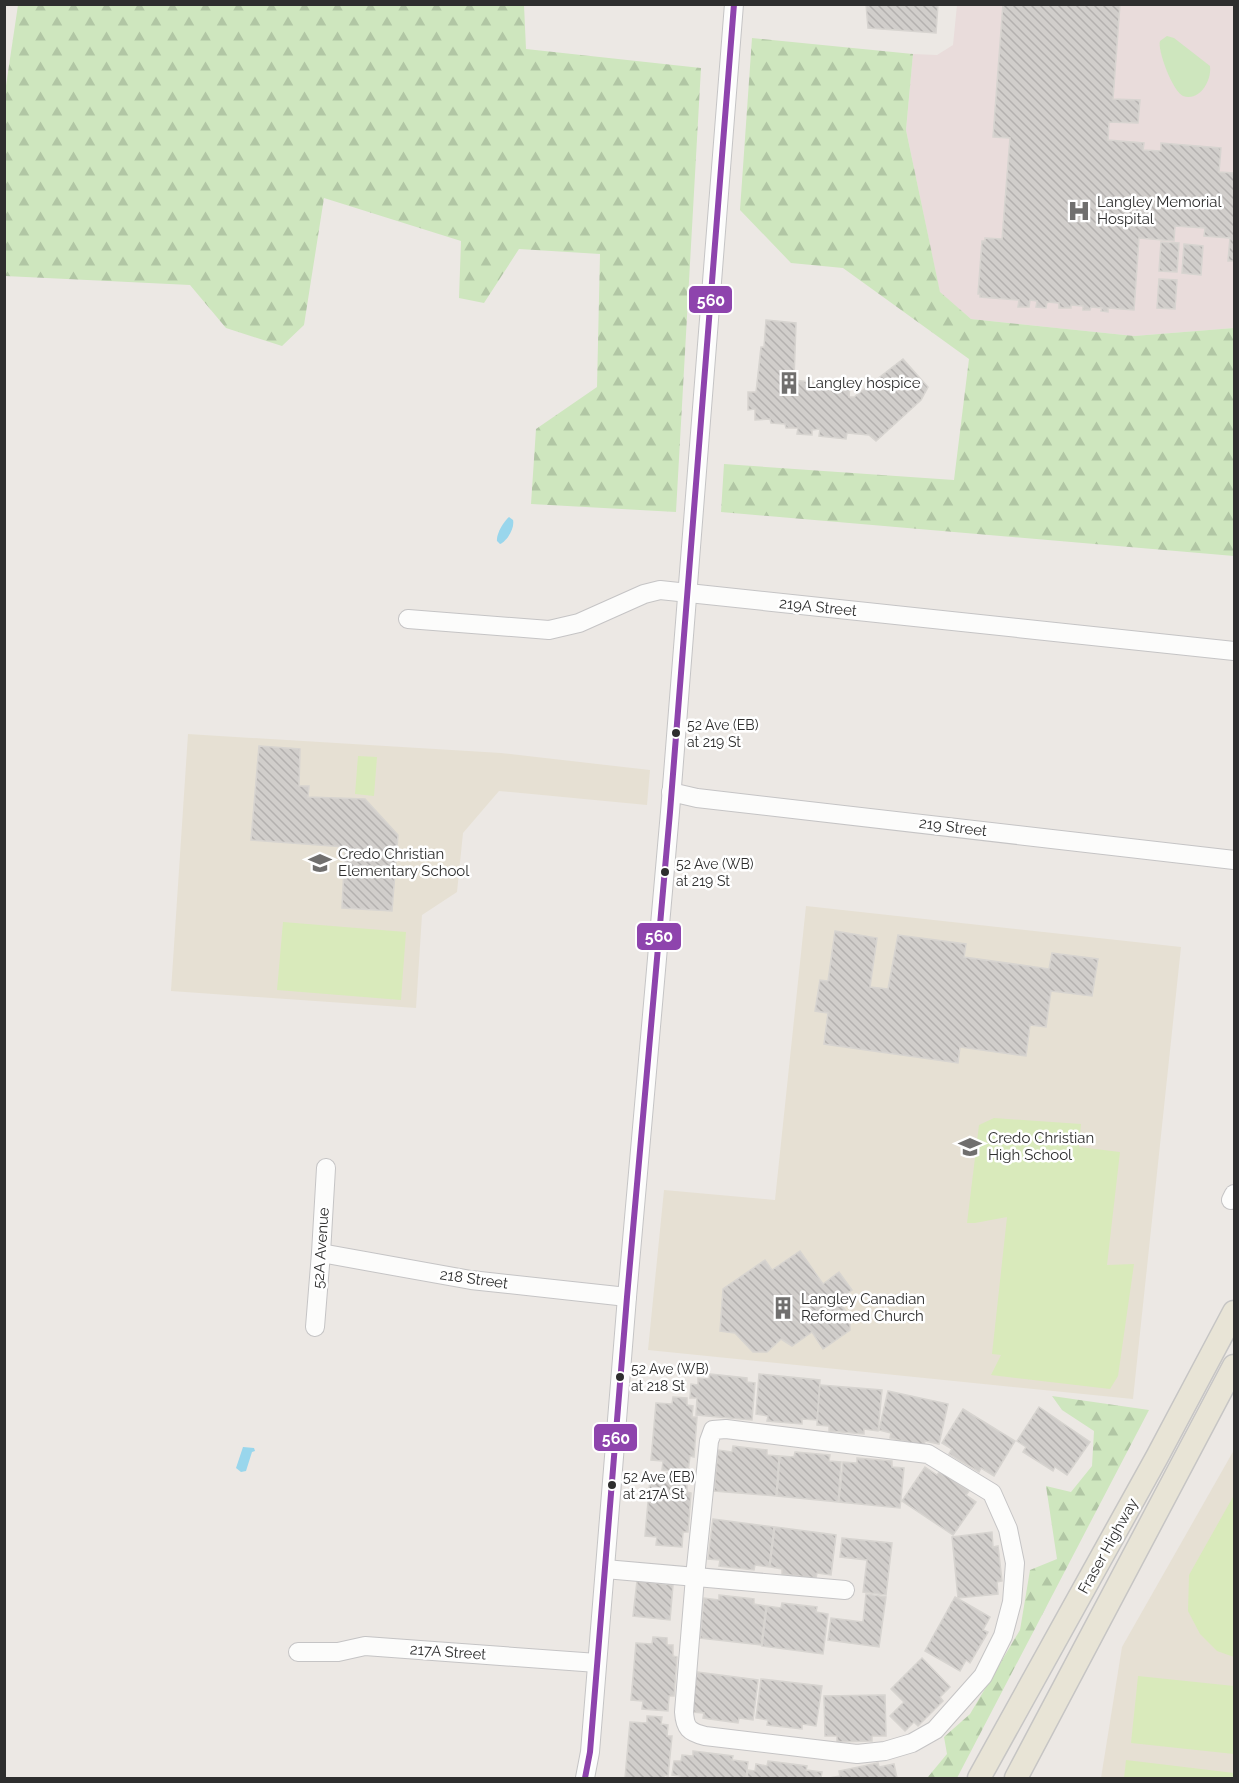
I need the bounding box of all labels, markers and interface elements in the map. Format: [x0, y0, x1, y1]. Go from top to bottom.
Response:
place label: Langley Memorial Hospital [1097, 193, 1222, 228]
hospital icon: Langley Memorial Hospital [1066, 198, 1092, 224]
line badge: 560 [688, 285, 733, 314]
text: 560 [697, 291, 725, 310]
building icon: Langley hospice [776, 370, 802, 396]
place label: Langley hospice [807, 374, 921, 392]
street label: 219A Street [778, 594, 858, 620]
place label: 52 Ave (EB) at 219 St [687, 717, 759, 750]
marker: 52 Ave (EB) at 219 St [670, 727, 682, 739]
street label: 219 Street [918, 814, 988, 840]
place label: Credo Christian Elementary School [338, 845, 470, 880]
school or university icon: Credo Christian Elementary School [307, 850, 333, 876]
place label: 52 Ave (WB) at 219 St [676, 856, 754, 889]
marker: 52 Ave (WB) at 219 St [659, 866, 671, 878]
line badge: 560 [636, 922, 682, 951]
text: 560 [645, 927, 673, 946]
place label: Credo Christian High School [988, 1129, 1094, 1164]
school or university icon: Credo Christian High School [957, 1134, 983, 1160]
street label: 52A Avenue [309, 1206, 333, 1289]
street label: 218 Street [439, 1265, 509, 1293]
place label: Langley Canadian Reformed Church [801, 1290, 925, 1325]
building icon: Langley Canadian Reformed Church [770, 1295, 796, 1321]
place label: 52 Ave (WB) at 218 St [631, 1361, 709, 1394]
marker: 52 Ave (WB) at 218 St [614, 1371, 626, 1383]
line badge: 560 [593, 1423, 638, 1452]
text: 560 [602, 1429, 630, 1448]
place label: 52 Ave (EB) at 217A St [623, 1469, 695, 1502]
marker: 52 Ave (EB) at 217A St [606, 1479, 618, 1491]
street label: Fraser Highway [1074, 1495, 1142, 1597]
street label: 217A Street [409, 1640, 487, 1664]

